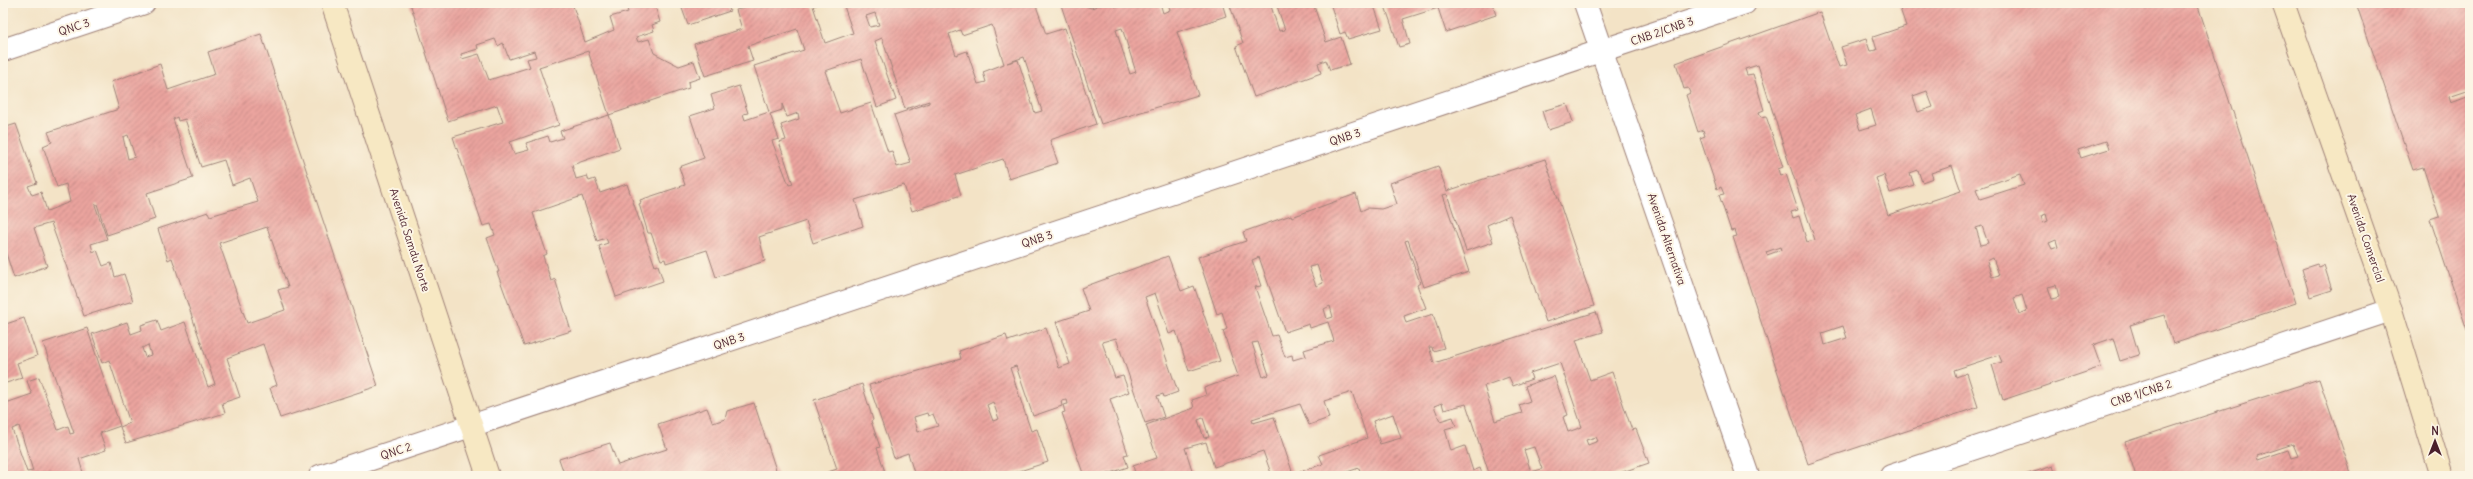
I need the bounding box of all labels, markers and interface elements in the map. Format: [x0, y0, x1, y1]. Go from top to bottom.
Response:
street label: CNB 2/CNB 3 [1629, 14, 1695, 48]
street label: QNC 3 [57, 15, 91, 39]
street label: QNB 3 [1328, 125, 1362, 149]
street label: Avenida Samdu Norte [387, 187, 433, 293]
street label: Avenida Alternativa [1645, 191, 1689, 287]
street label: Avenida Comercial [2344, 192, 2388, 284]
street label: QNB 3 [1020, 227, 1054, 251]
street label: QNB 3 [712, 329, 746, 353]
street label: CNB 1/CNB 2 [2109, 376, 2173, 410]
north arrow [2415, 421, 2455, 461]
text: N [2431, 424, 2439, 438]
street label: QNC 2 [379, 439, 413, 463]

